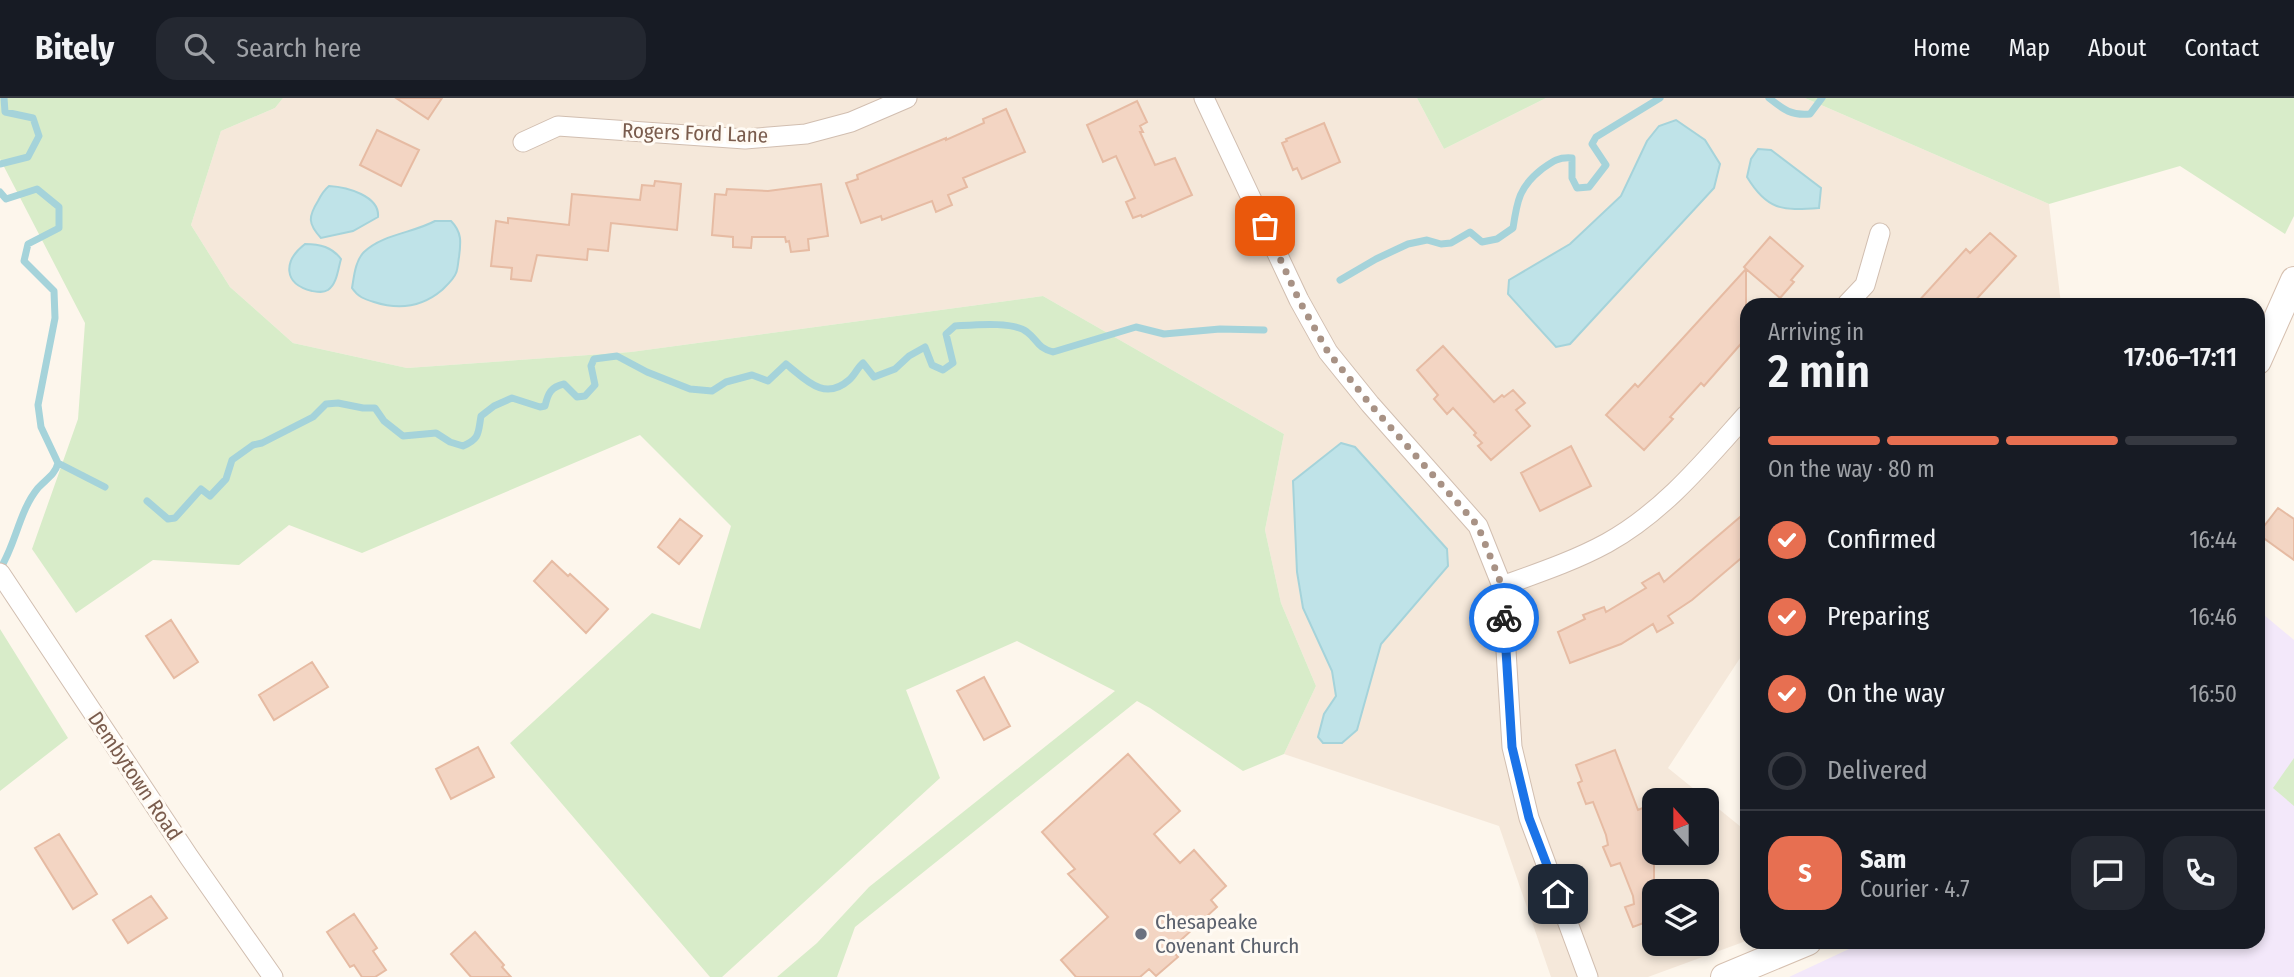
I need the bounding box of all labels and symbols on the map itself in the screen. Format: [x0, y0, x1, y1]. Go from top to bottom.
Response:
street label: Rogers Ford Lane [621, 117, 769, 149]
pin [1235, 196, 1295, 256]
courier [1469, 583, 1539, 653]
street label: Dembytown Road [82, 707, 188, 845]
north arrow [1642, 788, 1718, 864]
pin [1528, 864, 1588, 924]
place label: Chesapeake Covenant Church [1155, 909, 1299, 959]
marker: Chesapeake Covenant Church [1133, 926, 1149, 942]

